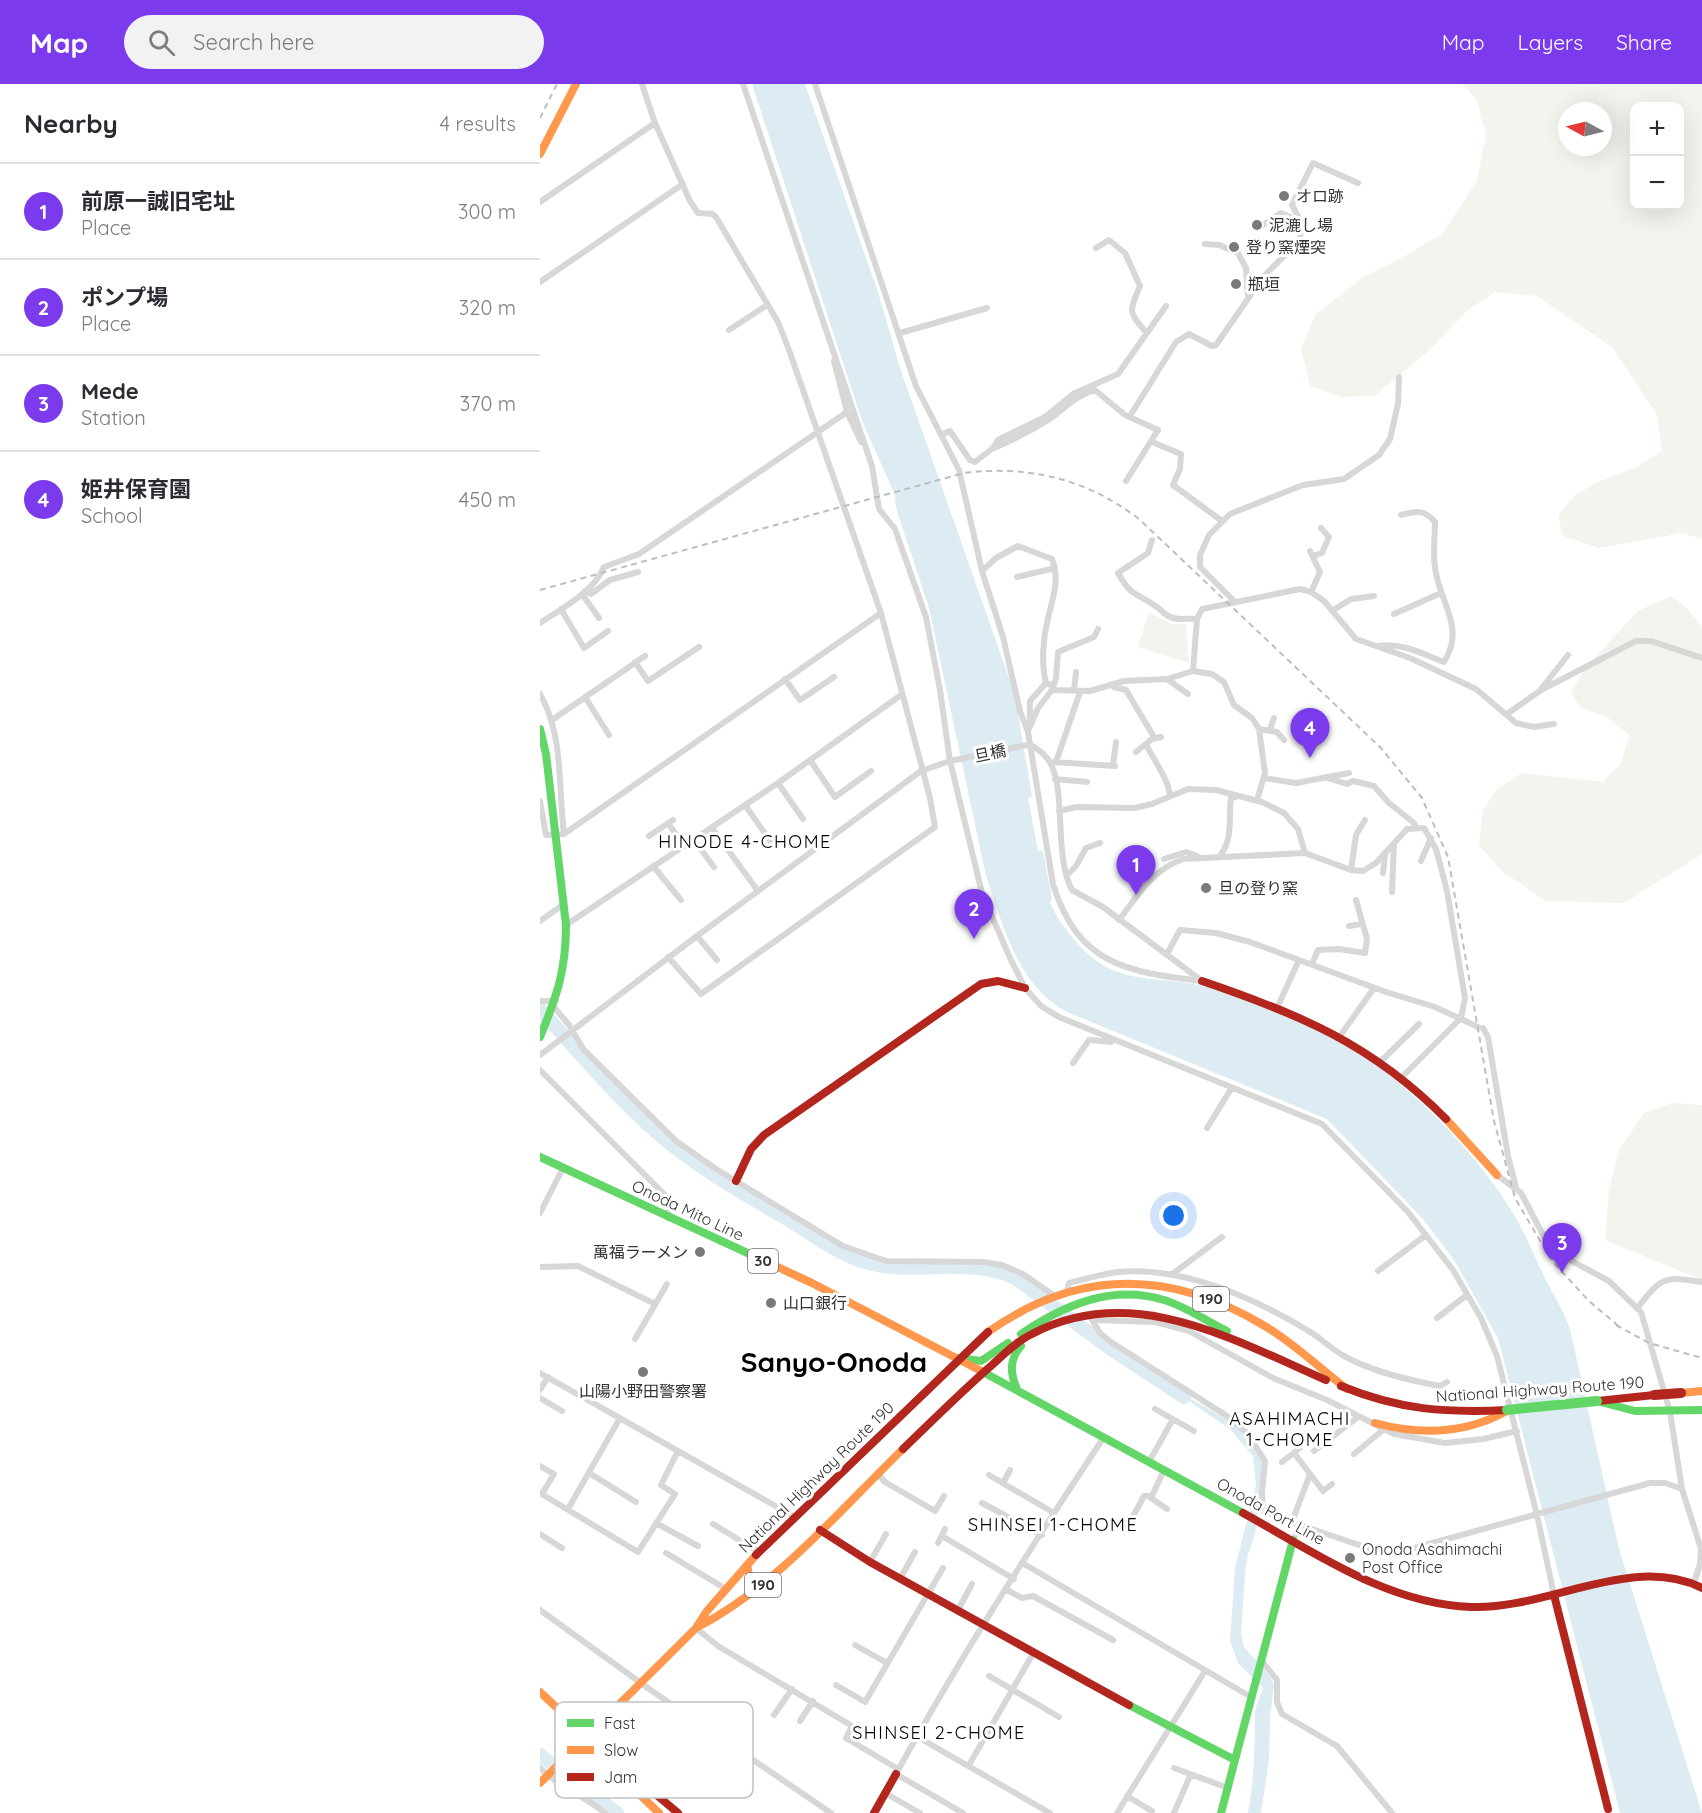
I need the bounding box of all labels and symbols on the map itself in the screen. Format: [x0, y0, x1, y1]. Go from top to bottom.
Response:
north arrow [1558, 102, 1612, 156]
place label: オロ跡 [1296, 186, 1344, 206]
marker: オロ跡 [1277, 189, 1291, 203]
place label: 泥漉し場 [1269, 215, 1333, 235]
marker: 泥漉し場 [1250, 218, 1264, 232]
place label: 登り窯煙突 [1246, 237, 1326, 257]
marker: 登り窯煙突 [1227, 240, 1241, 254]
place label: 瓶垣 [1248, 274, 1280, 294]
marker: 瓶垣 [1229, 277, 1243, 291]
pin: 4 [1290, 708, 1330, 758]
street label: 旦橋 [972, 740, 1008, 766]
district label: HINODE 4-CHOME [658, 830, 832, 853]
pin: 1 [1116, 846, 1156, 895]
place label: 旦の登り窯 [1218, 878, 1298, 898]
marker: 旦の登り窯 [1199, 881, 1213, 895]
pin: 2 [954, 890, 994, 939]
street label: Onoda Mito Line [629, 1175, 747, 1245]
your location [1159, 1201, 1188, 1230]
pin: 3 [1542, 1224, 1582, 1273]
place label: 萬福ラーメン [593, 1242, 688, 1262]
marker: 萬福ラーメン [693, 1245, 707, 1259]
road number: 30 [748, 1249, 778, 1273]
road number: 190 [1193, 1287, 1229, 1311]
place label: 山口銀行 [783, 1293, 847, 1313]
marker: 山口銀行 [764, 1296, 778, 1310]
district label: Sanyo-Onoda [741, 1344, 927, 1379]
marker: 山陽小野田警察署 [636, 1365, 650, 1379]
street label: National Highway Route 190 [1435, 1372, 1645, 1406]
place label: 山陽小野田警察署 [579, 1381, 707, 1401]
street label: National Highway Route 190 [734, 1397, 898, 1557]
district label: ASAHIMACHI 1-CHOME [1229, 1407, 1351, 1451]
street label: Onoda Port Line [1214, 1473, 1328, 1549]
district label: SHINSEI 1-CHOME [968, 1513, 1138, 1536]
place label: Onoda Asahimachi Post Office [1362, 1539, 1502, 1577]
marker: Onoda Asahimachi Post Office [1343, 1551, 1357, 1565]
road number: 190 [745, 1573, 781, 1597]
legend [555, 1702, 753, 1798]
text: Fast [604, 1713, 635, 1733]
district label: SHINSEI 2-CHOME [852, 1721, 1026, 1744]
text: Slow [604, 1740, 638, 1760]
text: Jam [604, 1767, 637, 1787]

